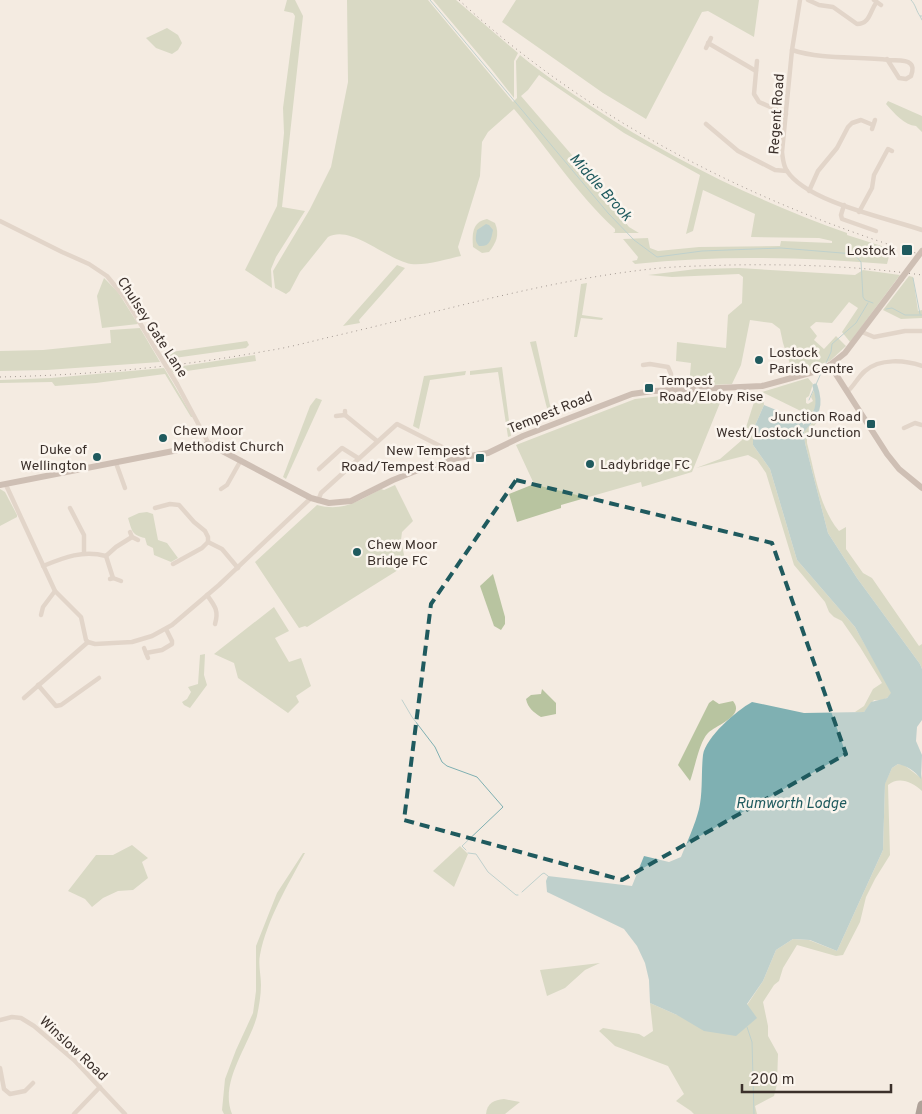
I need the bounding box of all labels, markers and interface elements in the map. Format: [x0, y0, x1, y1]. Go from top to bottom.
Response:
street label: Regent Road [766, 73, 789, 155]
water label: Middle Brook [564, 150, 636, 226]
place label: Lostock [846, 243, 896, 260]
marker: Lostock [900, 243, 914, 257]
street label: Chulsey Gate Lane [113, 274, 191, 381]
place label: Lostock Parish Centre [769, 345, 854, 378]
marker: Lostock Parish Centre [753, 354, 765, 366]
place label: Tempest Road/Eloby Rise [659, 373, 763, 406]
marker: Tempest Road/Eloby Rise [643, 382, 655, 394]
street label: Tempest Road [506, 389, 595, 438]
place label: Junction Road West/Lostock Junction [716, 409, 861, 442]
marker: Junction Road West/Lostock Junction [865, 418, 877, 430]
place label: Chew Moor Methodist Church [173, 423, 284, 456]
marker: Chew Moor Methodist Church [157, 432, 169, 444]
place label: Duke of Wellington [20, 442, 87, 475]
place label: New Tempest Road/Tempest Road [341, 443, 470, 476]
marker: Duke of Wellington [91, 451, 103, 463]
marker: New Tempest Road/Tempest Road [474, 452, 486, 464]
place label: Ladybridge FC [600, 457, 690, 474]
marker: Ladybridge FC [584, 458, 596, 470]
place label: Chew Moor Bridge FC [367, 537, 438, 570]
marker: Chew Moor Bridge FC [351, 546, 363, 558]
water label: Rumworth Lodge [736, 795, 846, 814]
street label: Winslow Road [35, 1013, 111, 1085]
scale bar [742, 1062, 891, 1094]
text: 200 m [750, 1071, 795, 1090]

